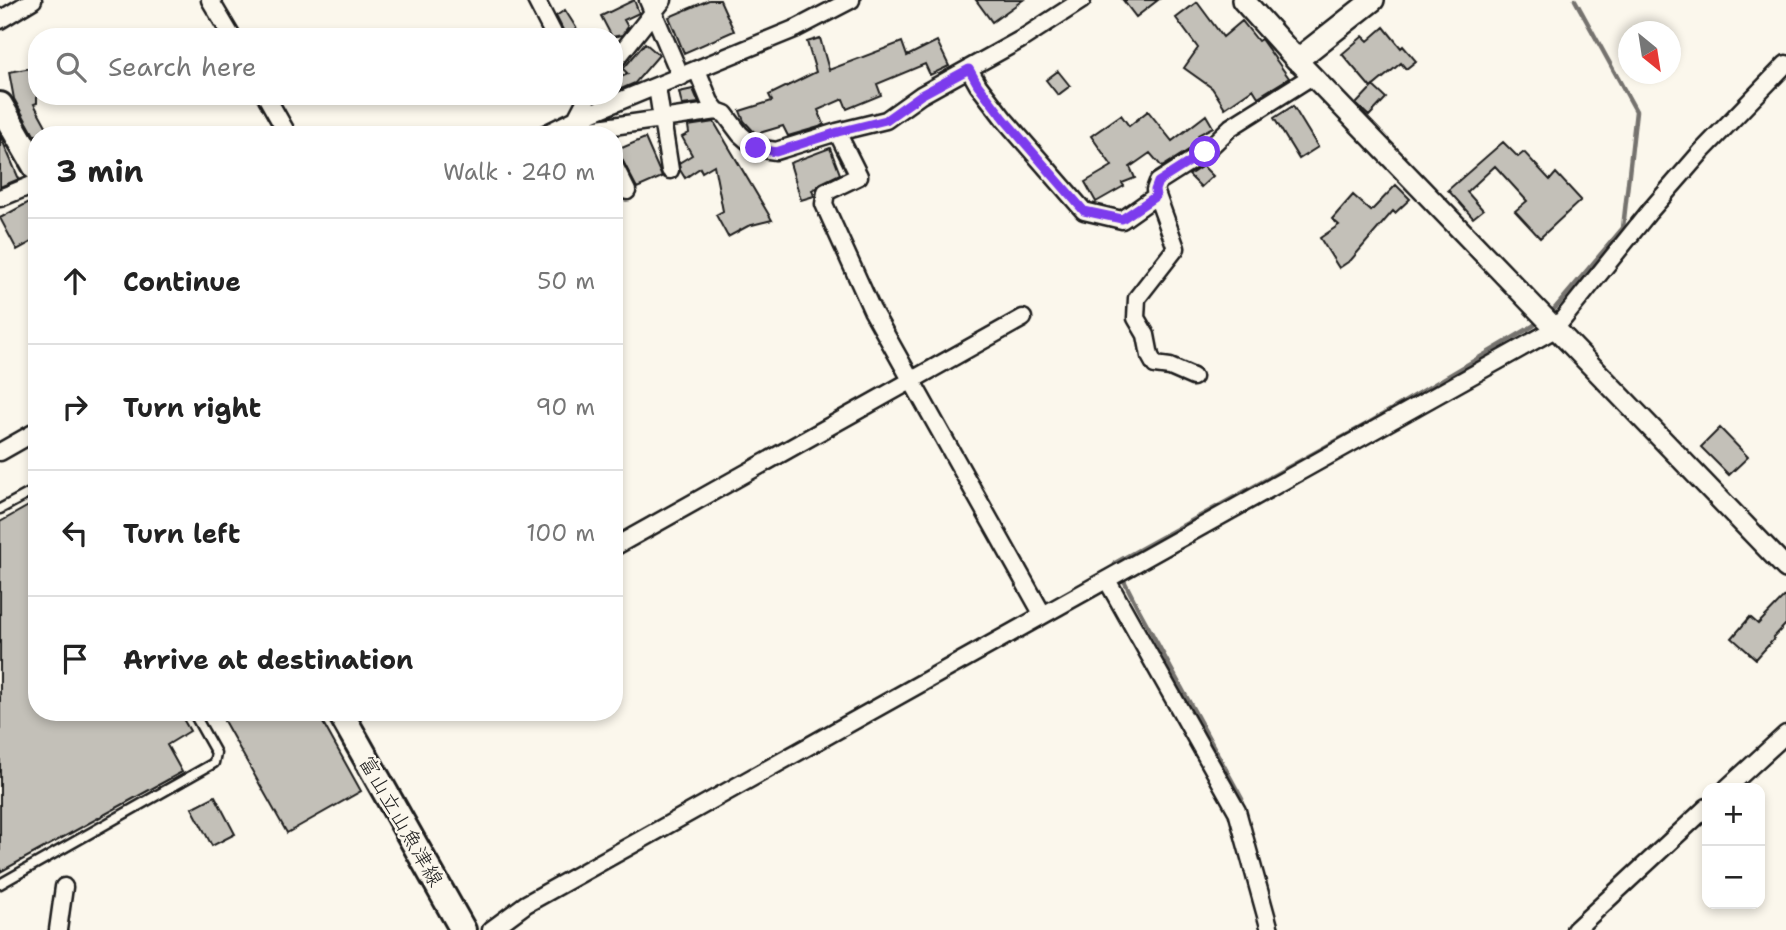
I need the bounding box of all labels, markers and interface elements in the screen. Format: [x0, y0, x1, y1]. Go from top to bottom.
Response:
north arrow [1618, 21, 1681, 84]
search box [28, 28, 623, 105]
icon: search [52, 48, 90, 86]
text: Search here [108, 49, 257, 84]
route end [740, 132, 771, 163]
route start [1189, 136, 1220, 167]
text: 3 min [56, 151, 143, 192]
text: Walk · 240 m [443, 157, 595, 187]
icon: ahead [56, 262, 94, 300]
text: Continue [123, 264, 241, 299]
text: 50 m [537, 266, 595, 296]
icon: right [56, 388, 94, 426]
text: Turn right [123, 390, 261, 425]
text: 90 m [535, 392, 595, 422]
icon: left [56, 514, 94, 552]
text: Turn left [123, 516, 240, 551]
text: 100 m [526, 518, 595, 548]
icon: arrive [56, 640, 94, 678]
text: Arrive at destination [123, 642, 413, 677]
street label: 富山立山魚津線 [352, 750, 450, 892]
map controls [1702, 783, 1765, 909]
button: + [1702, 783, 1765, 846]
button: − [1702, 846, 1765, 909]

